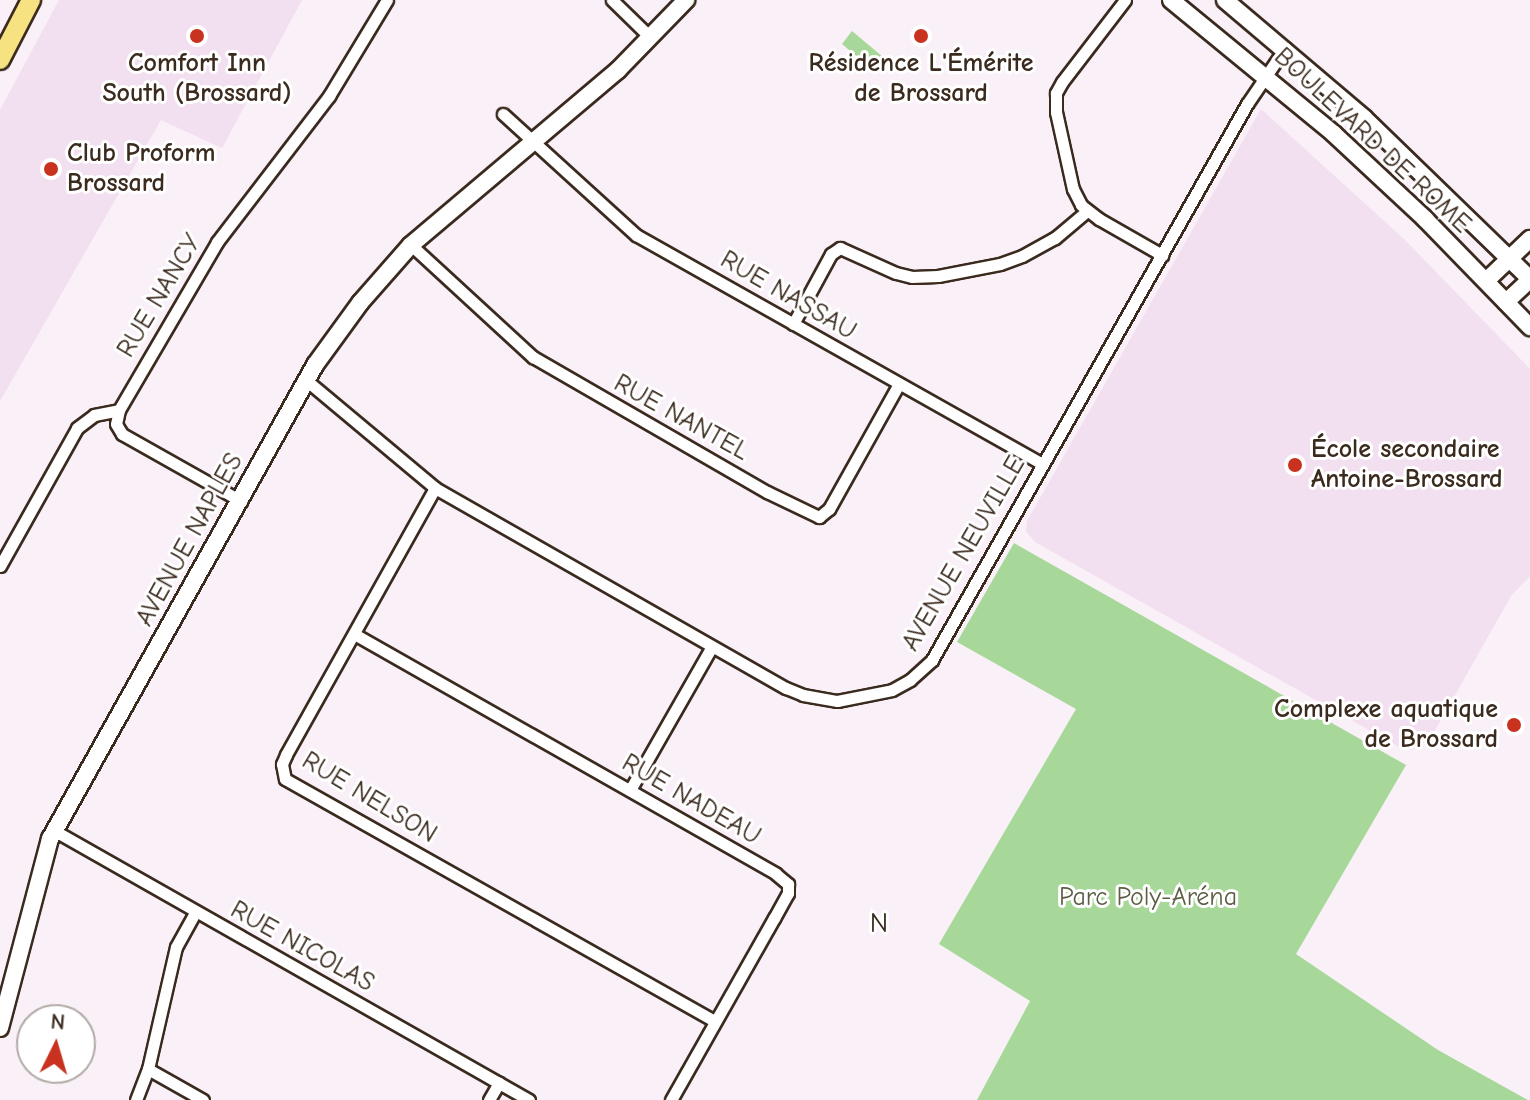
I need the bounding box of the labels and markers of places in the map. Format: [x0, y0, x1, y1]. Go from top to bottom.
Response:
marker: Comfort Inn South (Brossard) [188, 27, 206, 45]
marker: Résidence L'Émérite de Brossard [912, 27, 930, 45]
place label: Comfort Inn South (Brossard) [102, 48, 292, 110]
place label: Résidence L'Émérite de Brossard [808, 48, 1034, 110]
place label: Club Proform Brossard [67, 138, 215, 200]
marker: Club Proform Brossard [42, 160, 60, 178]
place label: École secondaire Antoine-Brossard [1311, 434, 1503, 496]
marker: École secondaire Antoine-Brossard [1286, 456, 1304, 474]
place label: Complexe aquatique de Brossard [1274, 694, 1498, 756]
marker: Complexe aquatique de Brossard [1505, 716, 1523, 734]

